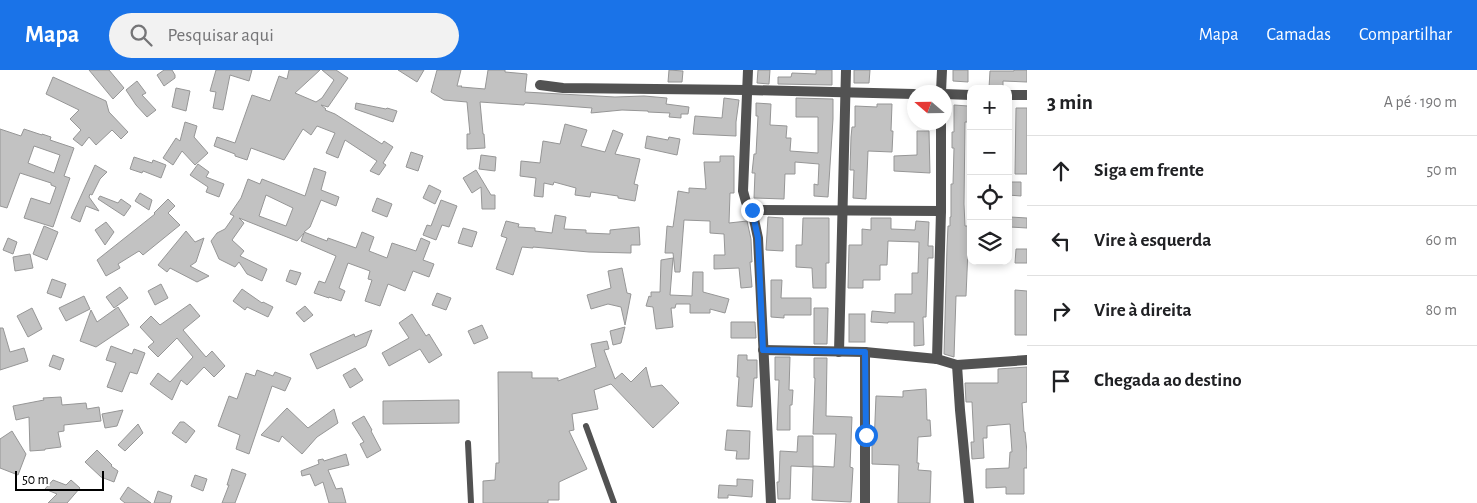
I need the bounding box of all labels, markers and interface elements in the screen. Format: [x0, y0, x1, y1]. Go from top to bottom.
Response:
search box [109, 13, 459, 58]
icon: search [127, 21, 155, 49]
text: Mapa [25, 23, 79, 47]
text: Pesquisar aqui [167, 26, 274, 45]
text: Mapa [1199, 26, 1238, 44]
text: Camadas [1266, 26, 1331, 44]
text: Compartilhar [1359, 26, 1452, 44]
north arrow [907, 85, 952, 130]
map controls [967, 85, 1012, 265]
button: + [967, 85, 1012, 130]
text: 3 min [1047, 92, 1093, 113]
text: A pé · 190 m [1384, 94, 1457, 110]
button: − [967, 130, 1012, 175]
icon: ahead [1047, 157, 1075, 185]
text: Siga em frente [1094, 161, 1204, 180]
text: 50 m [1426, 162, 1457, 178]
button: locate [967, 175, 1012, 220]
route end [741, 199, 764, 222]
button: layers [967, 220, 1012, 265]
icon: left [1047, 227, 1075, 255]
text: Vire à esquerda [1094, 231, 1211, 250]
text: 60 m [1426, 232, 1457, 248]
icon: right [1047, 297, 1075, 325]
text: Vire à direita [1094, 301, 1192, 320]
text: 80 m [1426, 302, 1457, 318]
icon: arrive [1047, 367, 1075, 395]
text: Chegada ao destino [1094, 371, 1242, 390]
route start [855, 424, 878, 447]
scale bar [15, 468, 104, 491]
text: 50 m [22, 473, 49, 487]

